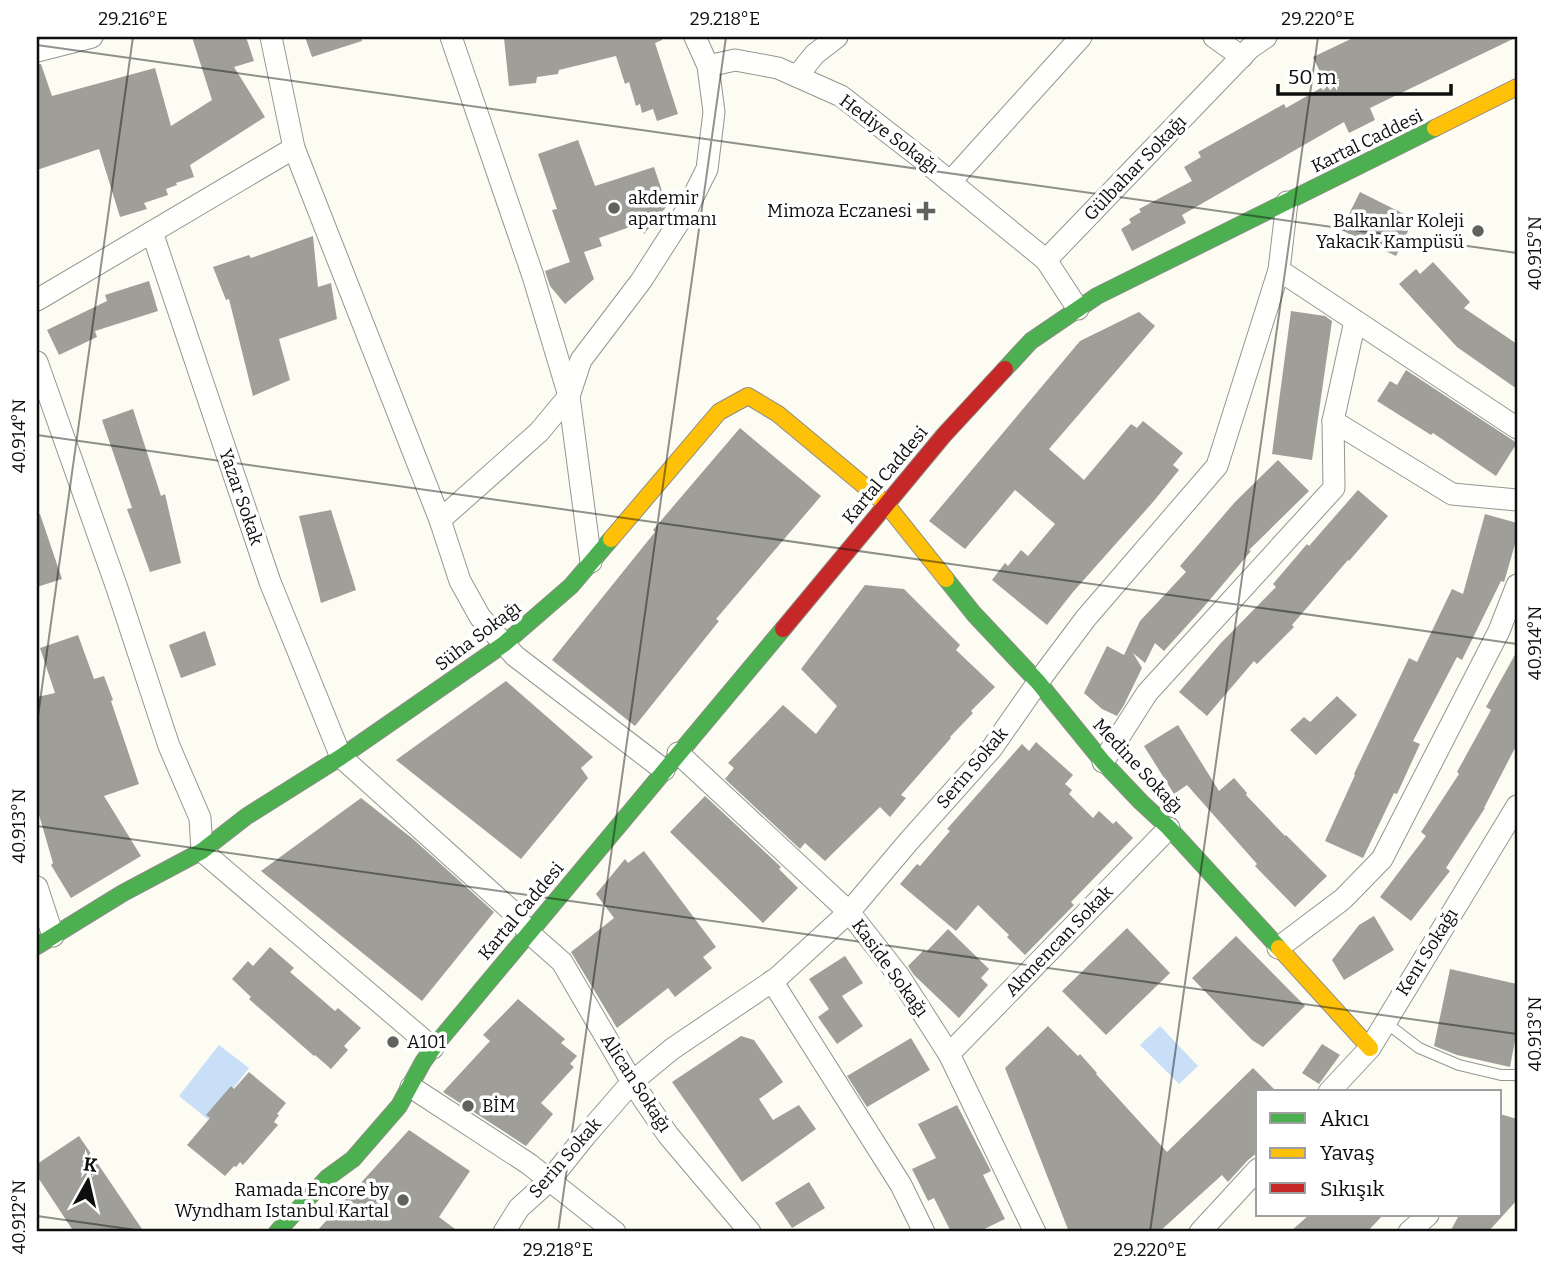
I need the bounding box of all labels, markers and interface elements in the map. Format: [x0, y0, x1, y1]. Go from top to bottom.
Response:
text: 29.216°E [98, 8, 168, 30]
text: 29.218°E [690, 8, 760, 30]
text: 29.220°E [1281, 8, 1355, 30]
scale bar [1278, 52, 1451, 96]
text: 50 m [1288, 64, 1337, 90]
street label: Hediye Sokağı [835, 90, 943, 178]
street label: Kartal Caddesi [1308, 105, 1426, 177]
street label: Gülbahar Sokağı [1079, 111, 1191, 225]
place label: akdemir apartmanı [628, 187, 717, 230]
marker: akdemir apartmanı [606, 200, 622, 216]
place label: Mimoza Eczanesi [767, 200, 912, 222]
marker: Mimoza Eczanesi [918, 203, 934, 219]
place label: Balkanlar Koleji Yakacık Kampüsü [1316, 210, 1464, 253]
text: 40.915°N [1524, 216, 1546, 290]
marker: Balkanlar Koleji Yakacık Kampüsü [1470, 223, 1486, 239]
text: 40.914°N [8, 399, 30, 473]
street label: Kartal Caddesi [838, 422, 932, 528]
street label: Yazar Sokak [214, 446, 268, 549]
street label: Süha Sokağı [431, 597, 525, 675]
text: 40.914°N [1524, 606, 1546, 680]
street label: Medine Sokağı [1088, 714, 1188, 818]
street label: Serin Sokak [932, 722, 1013, 813]
text: 40.913°N [8, 789, 30, 863]
street label: Kartal Caddesi [474, 858, 568, 964]
street label: Akmencan Sokak [1001, 881, 1118, 1001]
street label: Kent Sokağı [1391, 904, 1463, 1000]
street label: Kaside Sokağı [847, 915, 933, 1021]
text: 40.913°N [1524, 997, 1546, 1071]
street label: Alican Sokağı [596, 1030, 676, 1136]
place label: A101 [407, 1031, 447, 1053]
marker: A101 [385, 1034, 401, 1050]
legend [1256, 1090, 1502, 1216]
place label: BİM [482, 1095, 515, 1117]
marker: BİM [460, 1098, 476, 1114]
text: Akıcı [1320, 1106, 1369, 1132]
street label: Serin Sokak [524, 1113, 606, 1203]
text: Yavaş [1320, 1140, 1375, 1166]
north arrow [52, 1146, 122, 1216]
text: K [82, 1152, 99, 1177]
text: Sıkışık [1320, 1176, 1385, 1202]
place label: Ramada Encore by Wyndham Istanbul Kartal [175, 1179, 389, 1222]
text: 40.912°N [8, 1180, 30, 1254]
marker: Ramada Encore by Wyndham Istanbul Kartal [395, 1192, 411, 1208]
text: 29.218°E [523, 1239, 593, 1261]
text: 29.220°E [1113, 1239, 1187, 1261]

